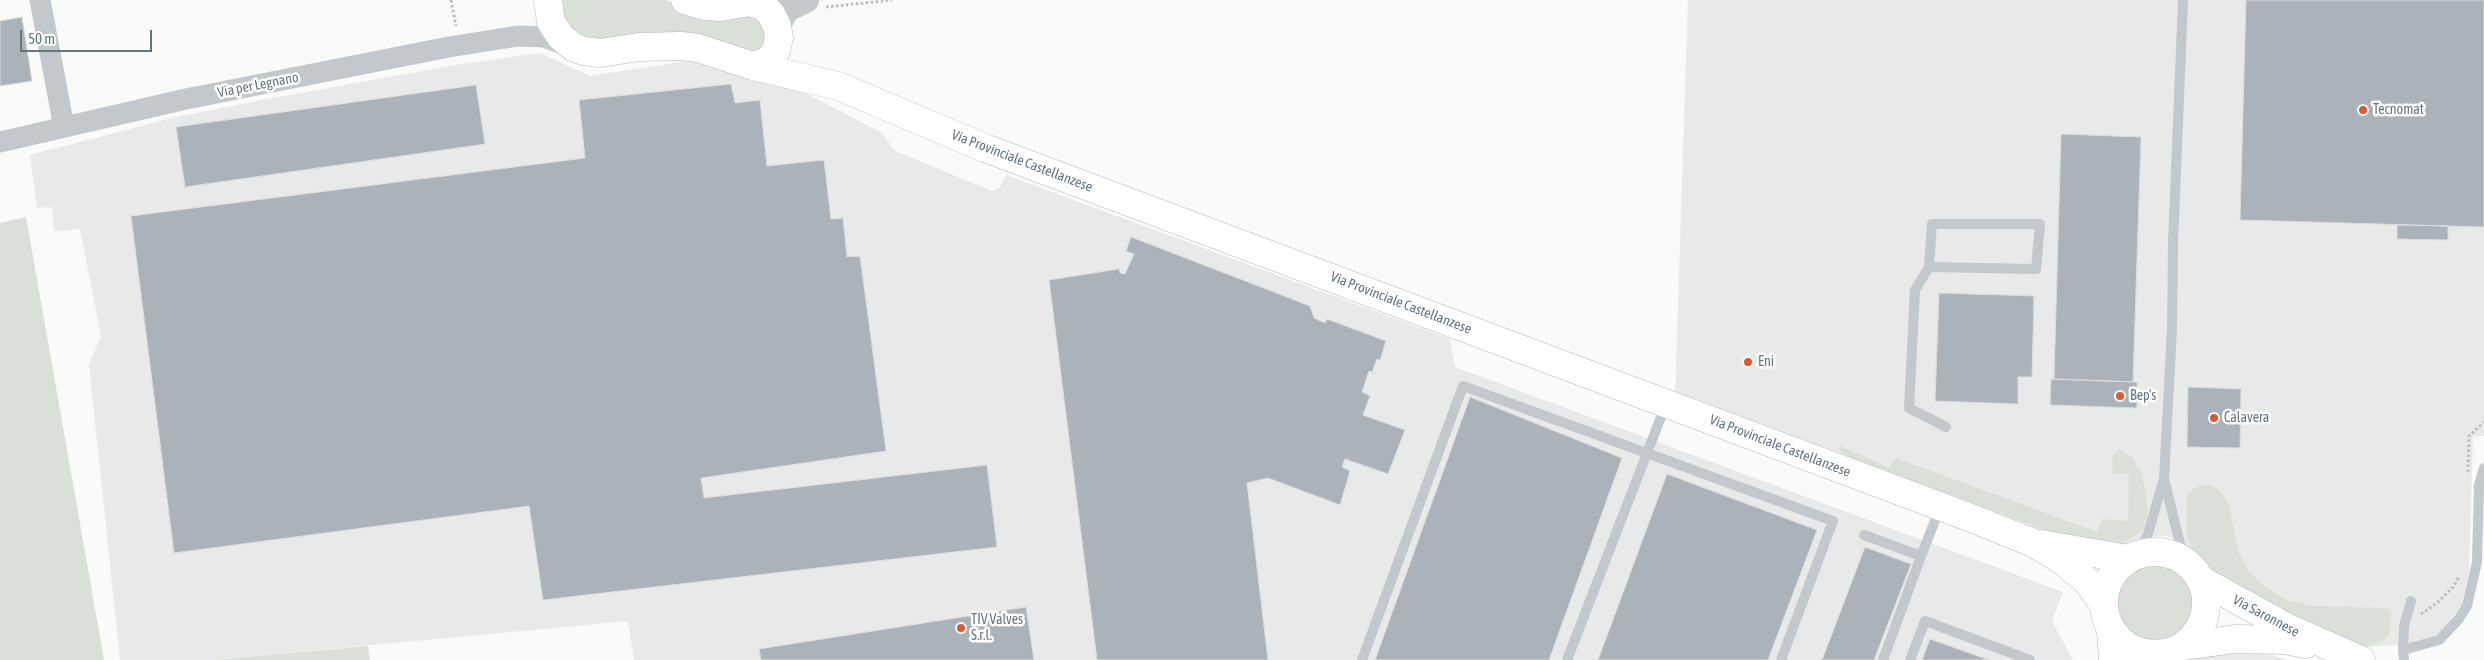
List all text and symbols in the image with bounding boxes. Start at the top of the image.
scale bar [22,20,155,52]
text: 50 m [28,30,55,47]
street label: Via per Legnano [216,69,300,101]
place label: Tecnomat [2373,102,2424,118]
marker: Tecnomat [2357,104,2369,116]
street label: Via Provinciale Castellanzese [949,126,1095,196]
street label: Via Provinciale Castellanzese [1328,268,1474,338]
place label: Eni [1758,354,1774,370]
marker: Eni [1742,356,1754,368]
place label: Bep's [2130,388,2156,404]
marker: Bep's [2114,390,2126,402]
place label: Calavera [2224,410,2269,426]
street label: Via Provinciale Castellanzese [1707,411,1853,481]
marker: Calavera [2208,412,2220,424]
street label: Via Saronnese [2230,591,2302,641]
place label: TIV Valves S.r.l. [971,612,1023,644]
marker: TIV Valves S.r.l. [955,622,967,634]

